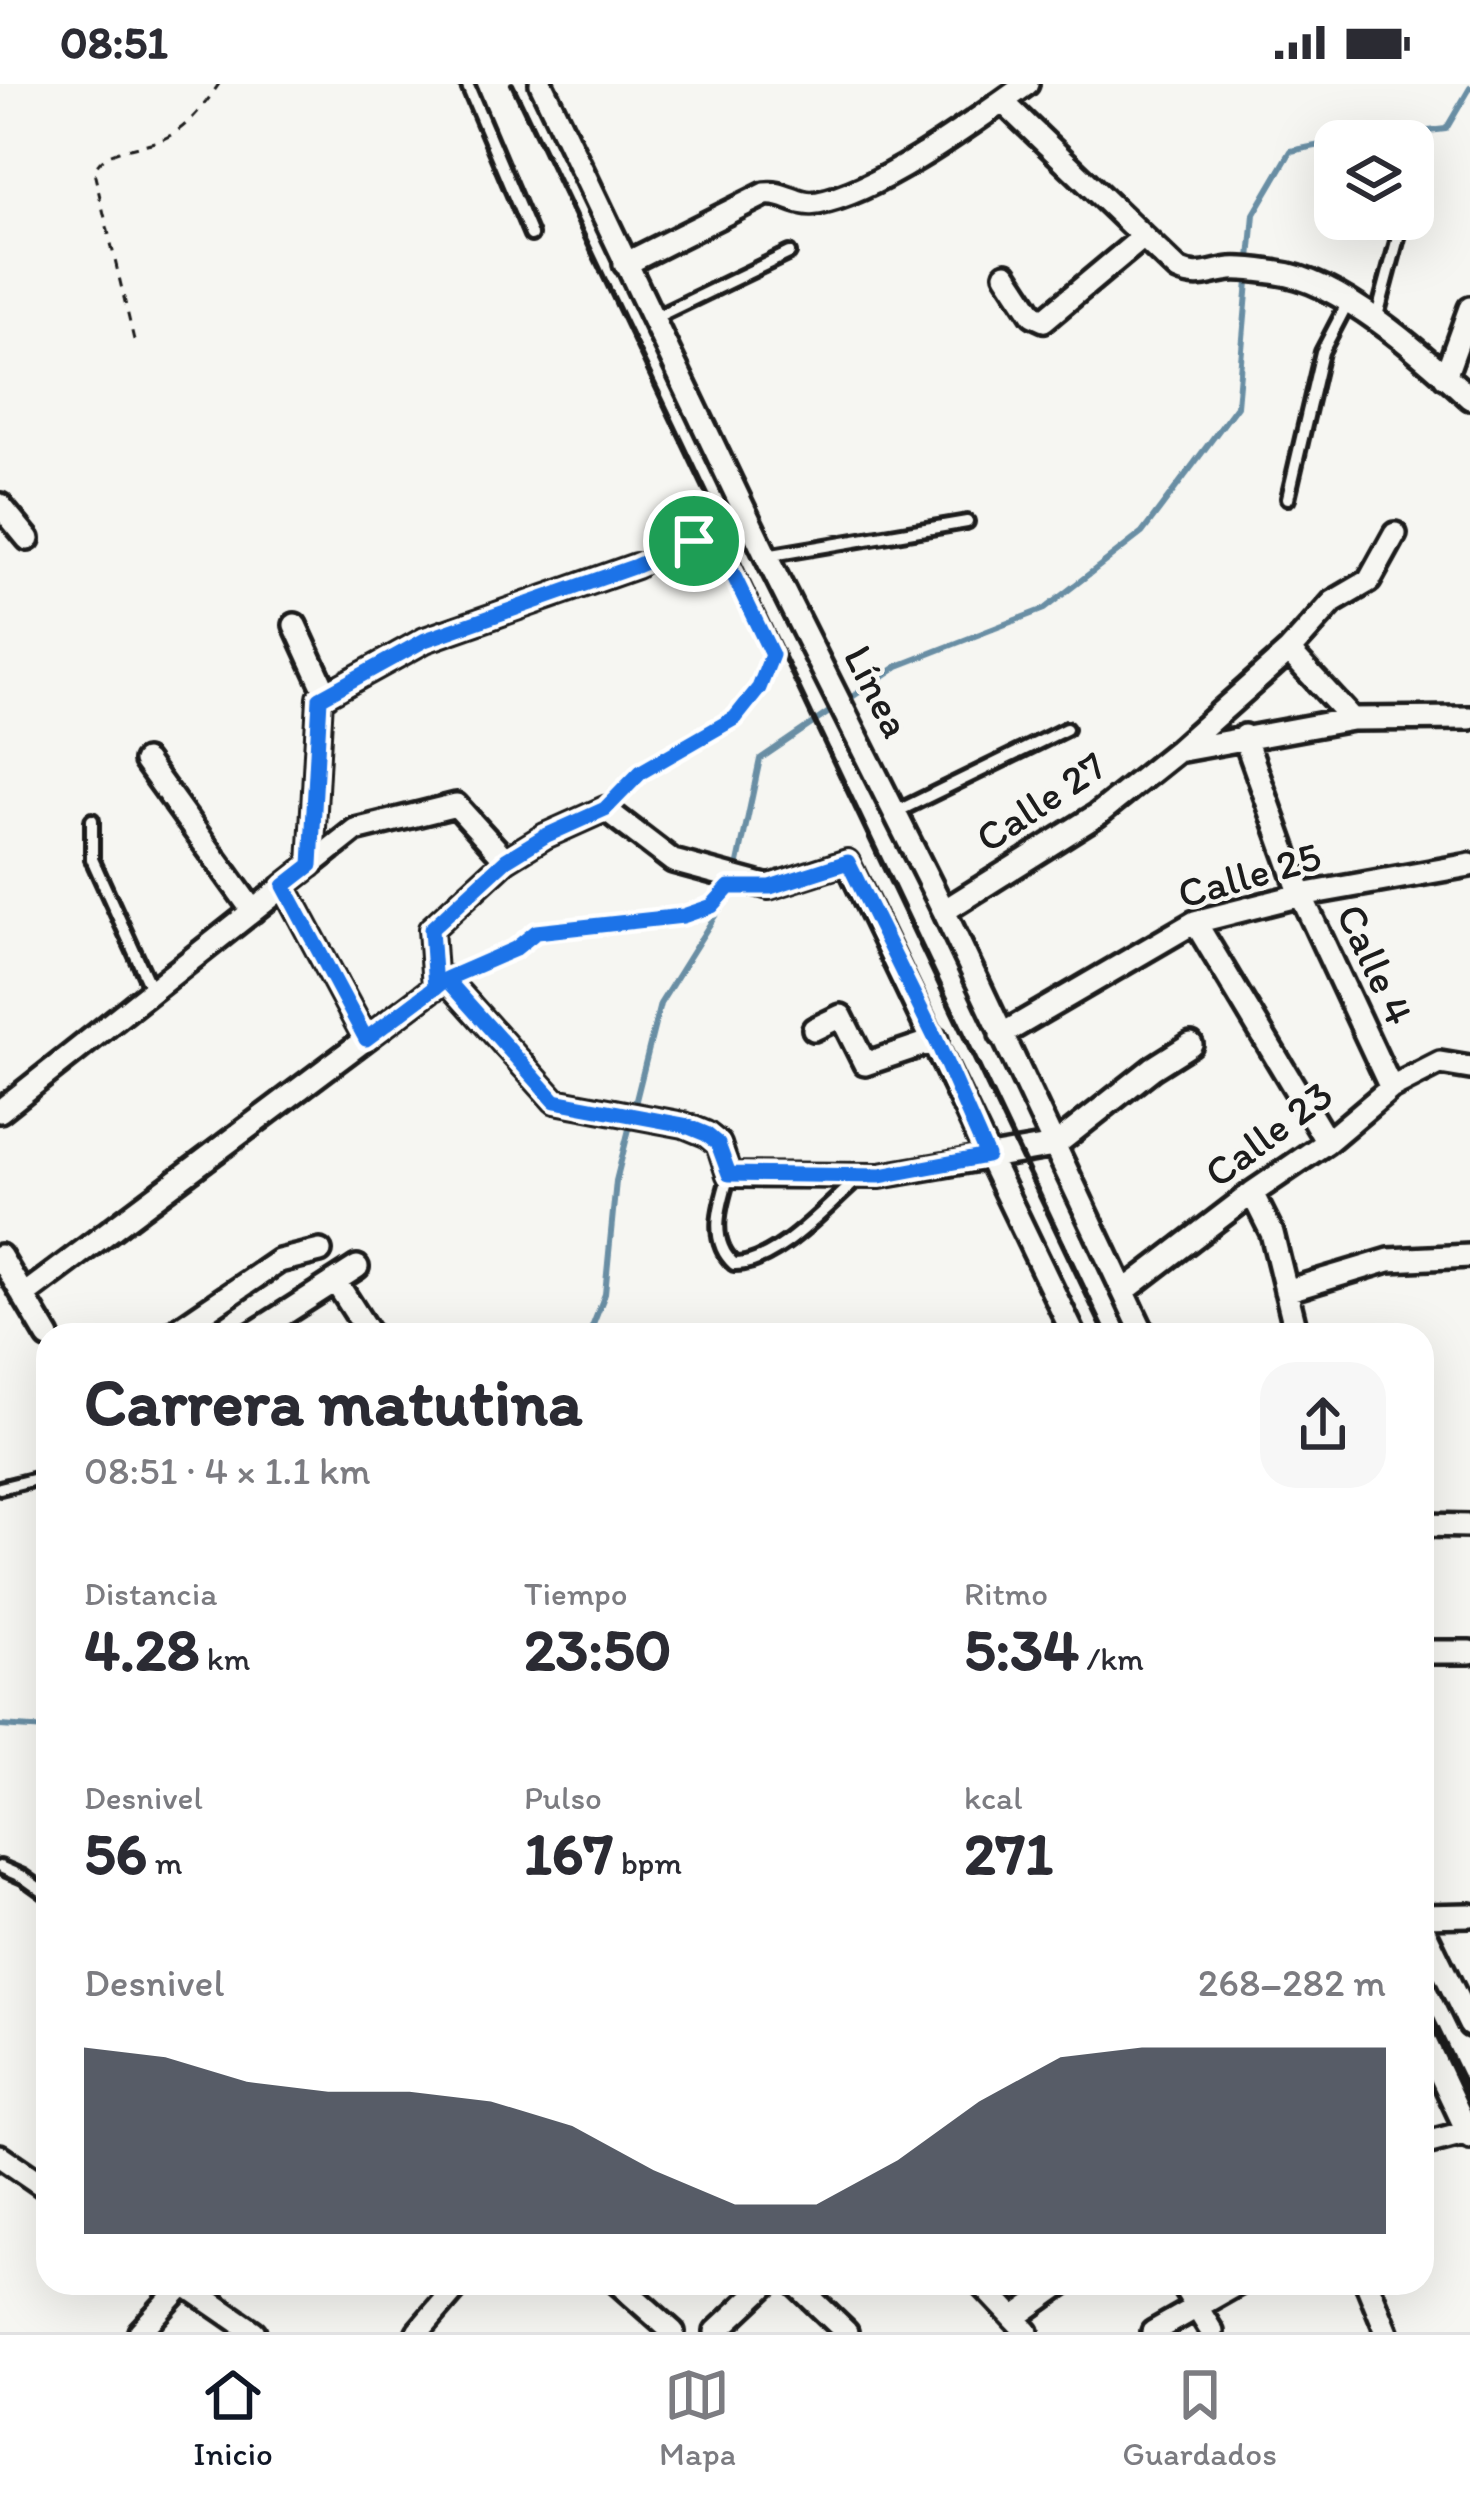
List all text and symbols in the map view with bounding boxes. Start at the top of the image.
text: 08:51 [60,15,168,69]
map controls [1314,120,1434,240]
button: layers [1314,120,1434,240]
pin [643,490,745,592]
icon: arrive [661,508,727,574]
street label: Línea [833,637,922,746]
street label: Calle 27 [966,740,1115,863]
street label: Calle 25 [1172,830,1326,919]
street label: Calle 4 [1326,896,1426,1033]
street label: Calle 23 [1194,1069,1342,1198]
text: Carrera matutina [84,1362,582,1442]
button: share [1260,1362,1386,1488]
text: 08:51 · 4 × 1.1 km [84,1447,371,1494]
text: Distancia [84,1574,217,1613]
text: Tiempo [524,1574,627,1613]
text: Ritmo [964,1574,1048,1613]
text: 4.28 [84,1613,199,1685]
text: 23:50 [524,1613,671,1685]
text: 5:34 [964,1613,1079,1685]
text: km [199,1639,250,1678]
text: /km [1079,1639,1144,1678]
text: Desnivel [84,1778,203,1817]
text: Pulso [524,1778,602,1817]
text: kcal [964,1778,1023,1817]
text: 56 [84,1817,147,1889]
text: 167 [524,1817,613,1889]
text: 271 [964,1817,1053,1889]
text: m [147,1843,182,1882]
text: bpm [613,1843,682,1882]
text: Desnivel [84,1959,224,2006]
text: 268–282 m [1198,1959,1386,2006]
tab: Inicio [193,2362,273,2473]
tab: Mapa [659,2362,736,2473]
tab: Guardados [1122,2362,1277,2473]

